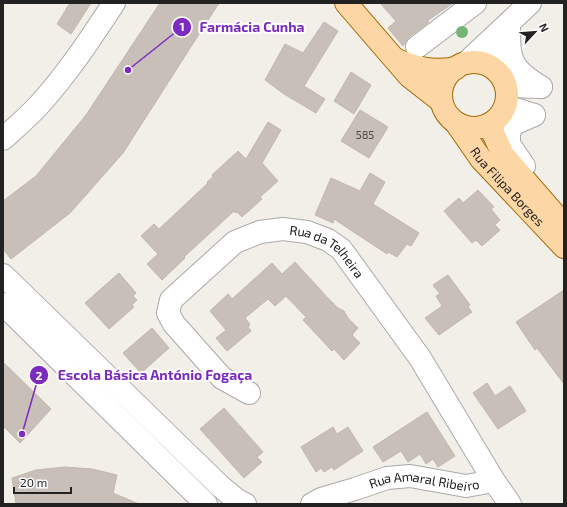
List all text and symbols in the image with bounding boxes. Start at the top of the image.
north arrow [515,12,555,52]
callout: Farmácia Cunha [172,14,313,40]
text: Farmácia Cunha [199,18,305,35]
text: 1 [179,19,185,33]
text: N [537,21,552,34]
house number: 585 [356,128,374,141]
street label: Rua Filipa Borges [467,144,548,229]
street label: Rua da Telheira [289,222,367,281]
callout: Escola Básica António Fogaça [29,362,260,388]
text: Escola Básica António Fogaça [58,366,252,384]
text: 2 [36,368,43,382]
street label: Rua Amaral Ribeiro [367,468,481,494]
scale bar [14,469,71,495]
text: 20 m [20,475,47,489]

